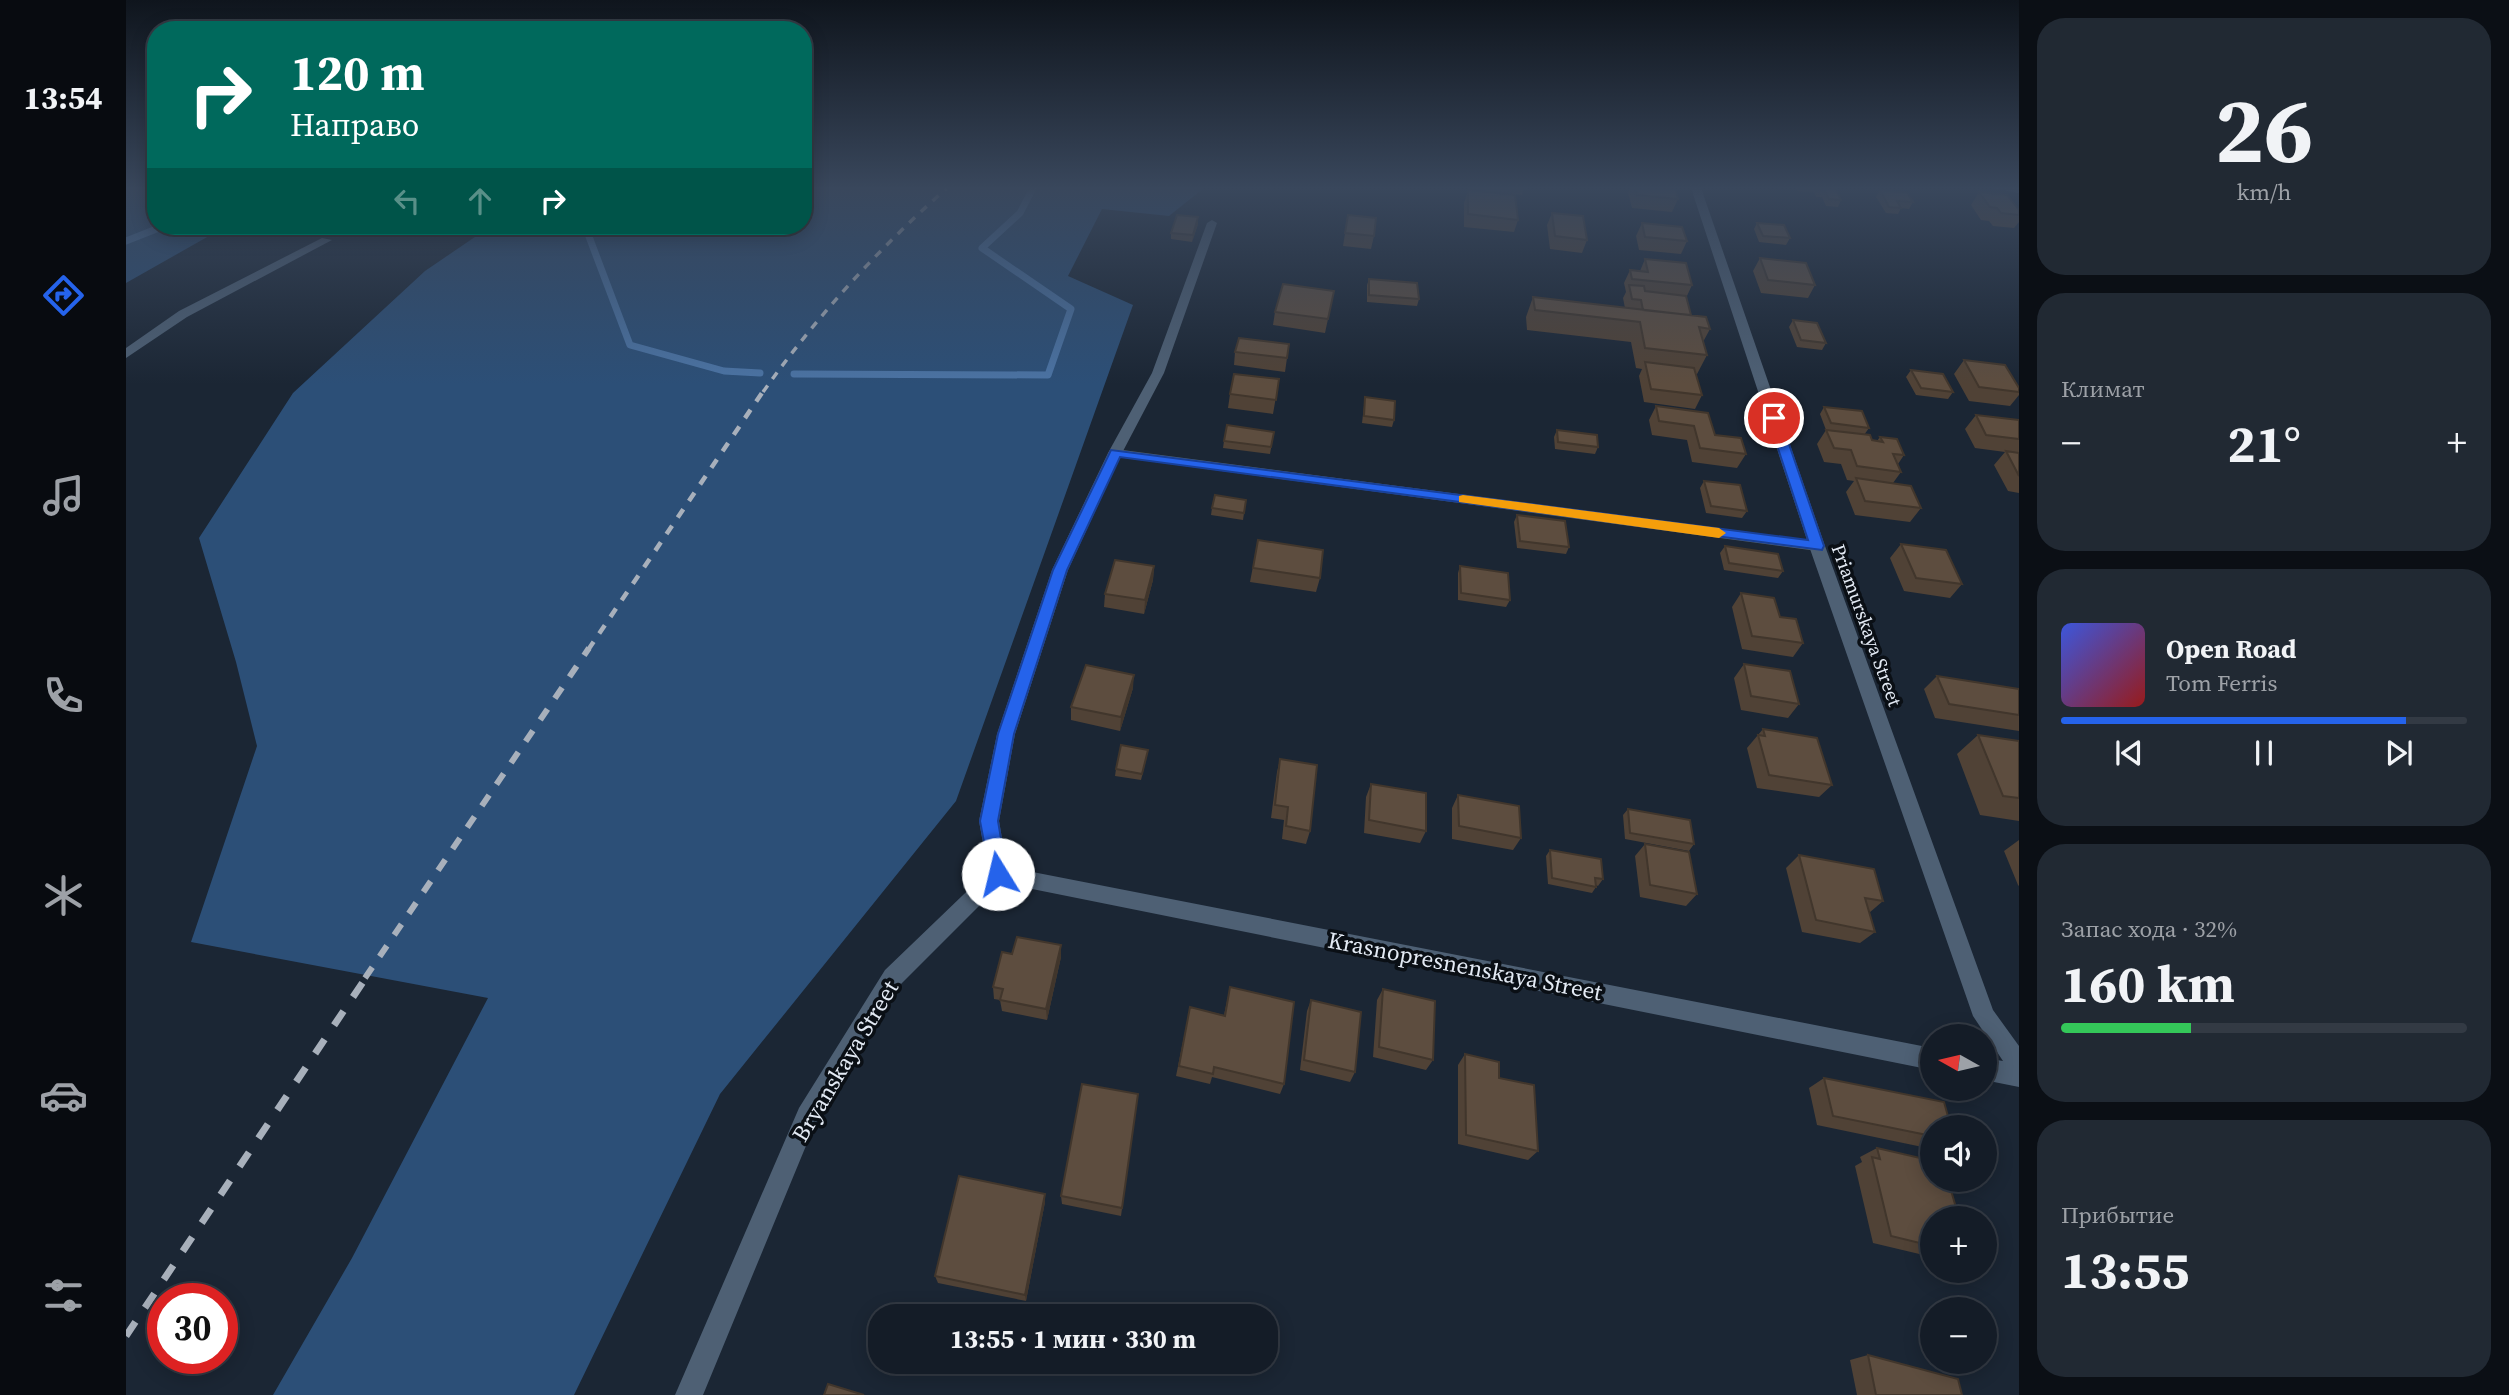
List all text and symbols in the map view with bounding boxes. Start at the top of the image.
text: 120 m [290,39,425,106]
icon: right [175,49,266,140]
text: 26 [2215,68,2313,192]
text: 13:54 [24,76,102,120]
text: Направо [290,103,419,147]
text: km/h [2237,176,2291,208]
icon: left [388,182,426,220]
icon: ahead [461,182,499,220]
icon: right [534,182,572,220]
icon: directions [39,271,88,320]
text: Климат [2061,373,2145,405]
pin [1744,388,1804,448]
icon: arrive [1755,399,1793,437]
text: 21° [2227,408,2301,479]
text: − [2061,417,2081,469]
text: + [2447,417,2467,469]
icon: music [39,471,88,520]
street label: Priamurskaya Street [1826,540,1909,710]
text: Open Road [2166,631,2297,667]
text: Tom Ferris [2166,667,2277,699]
icon: phone [39,671,88,720]
icon: previous [2110,734,2148,772]
icon: pause [2245,734,2283,772]
icon: next [2380,734,2418,772]
position arrow [961,837,1035,911]
icon: climate [39,871,88,920]
text: Запас хода · 32% [2061,913,2237,945]
street label: Krasnopresnenskaya Street [1325,924,1605,1008]
text: 160 km [2061,948,2235,1019]
street label: Bryanskaya Street [784,974,906,1148]
north arrow [1920,1024,1997,1101]
map controls [1920,1024,1997,1374]
icon: car [39,1071,88,1120]
button: sound [1920,1115,1997,1192]
text: Прибытие [2061,1199,2174,1231]
button: + [1920,1206,1997,1283]
text: 13:55 [2061,1234,2189,1305]
icon: filters [39,1271,88,1320]
speed limit sign: 30 [147,1283,238,1374]
button: − [1920,1297,1997,1374]
text: 13:55 · 1 мин · 330 m [950,1321,1196,1357]

